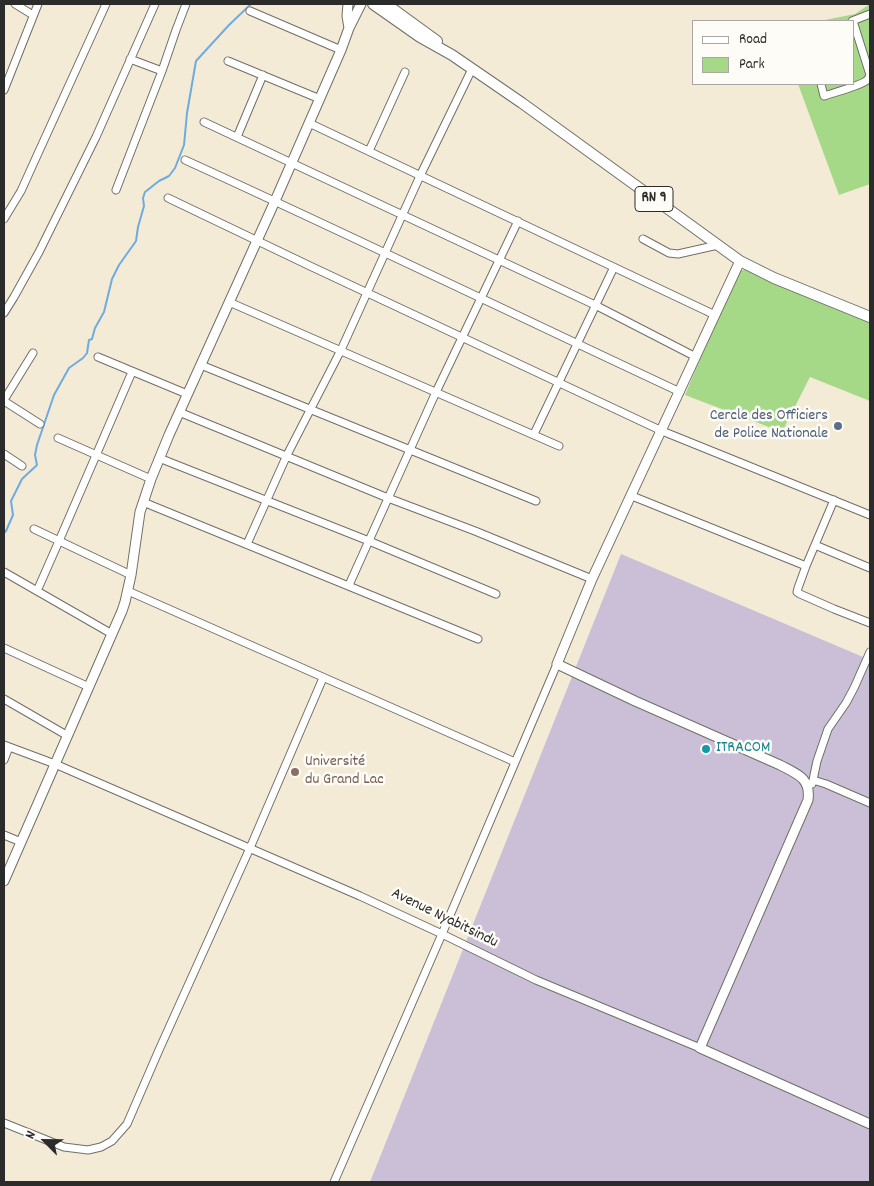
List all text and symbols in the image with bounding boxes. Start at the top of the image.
legend [692,20,854,85]
text: Road [739,29,767,51]
text: Park [739,54,765,76]
road number: RN 9 [635,186,673,212]
place label: Cercle des Officiers de Police Nationale [710,407,828,445]
marker: Cercle des Officiers de Police Nationale [832,420,844,432]
place label: ITRACOM [716,739,770,759]
marker: ITRACOM [700,743,712,755]
place label: Université du Grand Lac [305,753,384,791]
marker: Université du Grand Lac [289,766,301,778]
street label: Avenue Nyabitsindu [387,885,501,953]
north arrow [20,1116,70,1166]
text: N [21,1128,42,1142]

